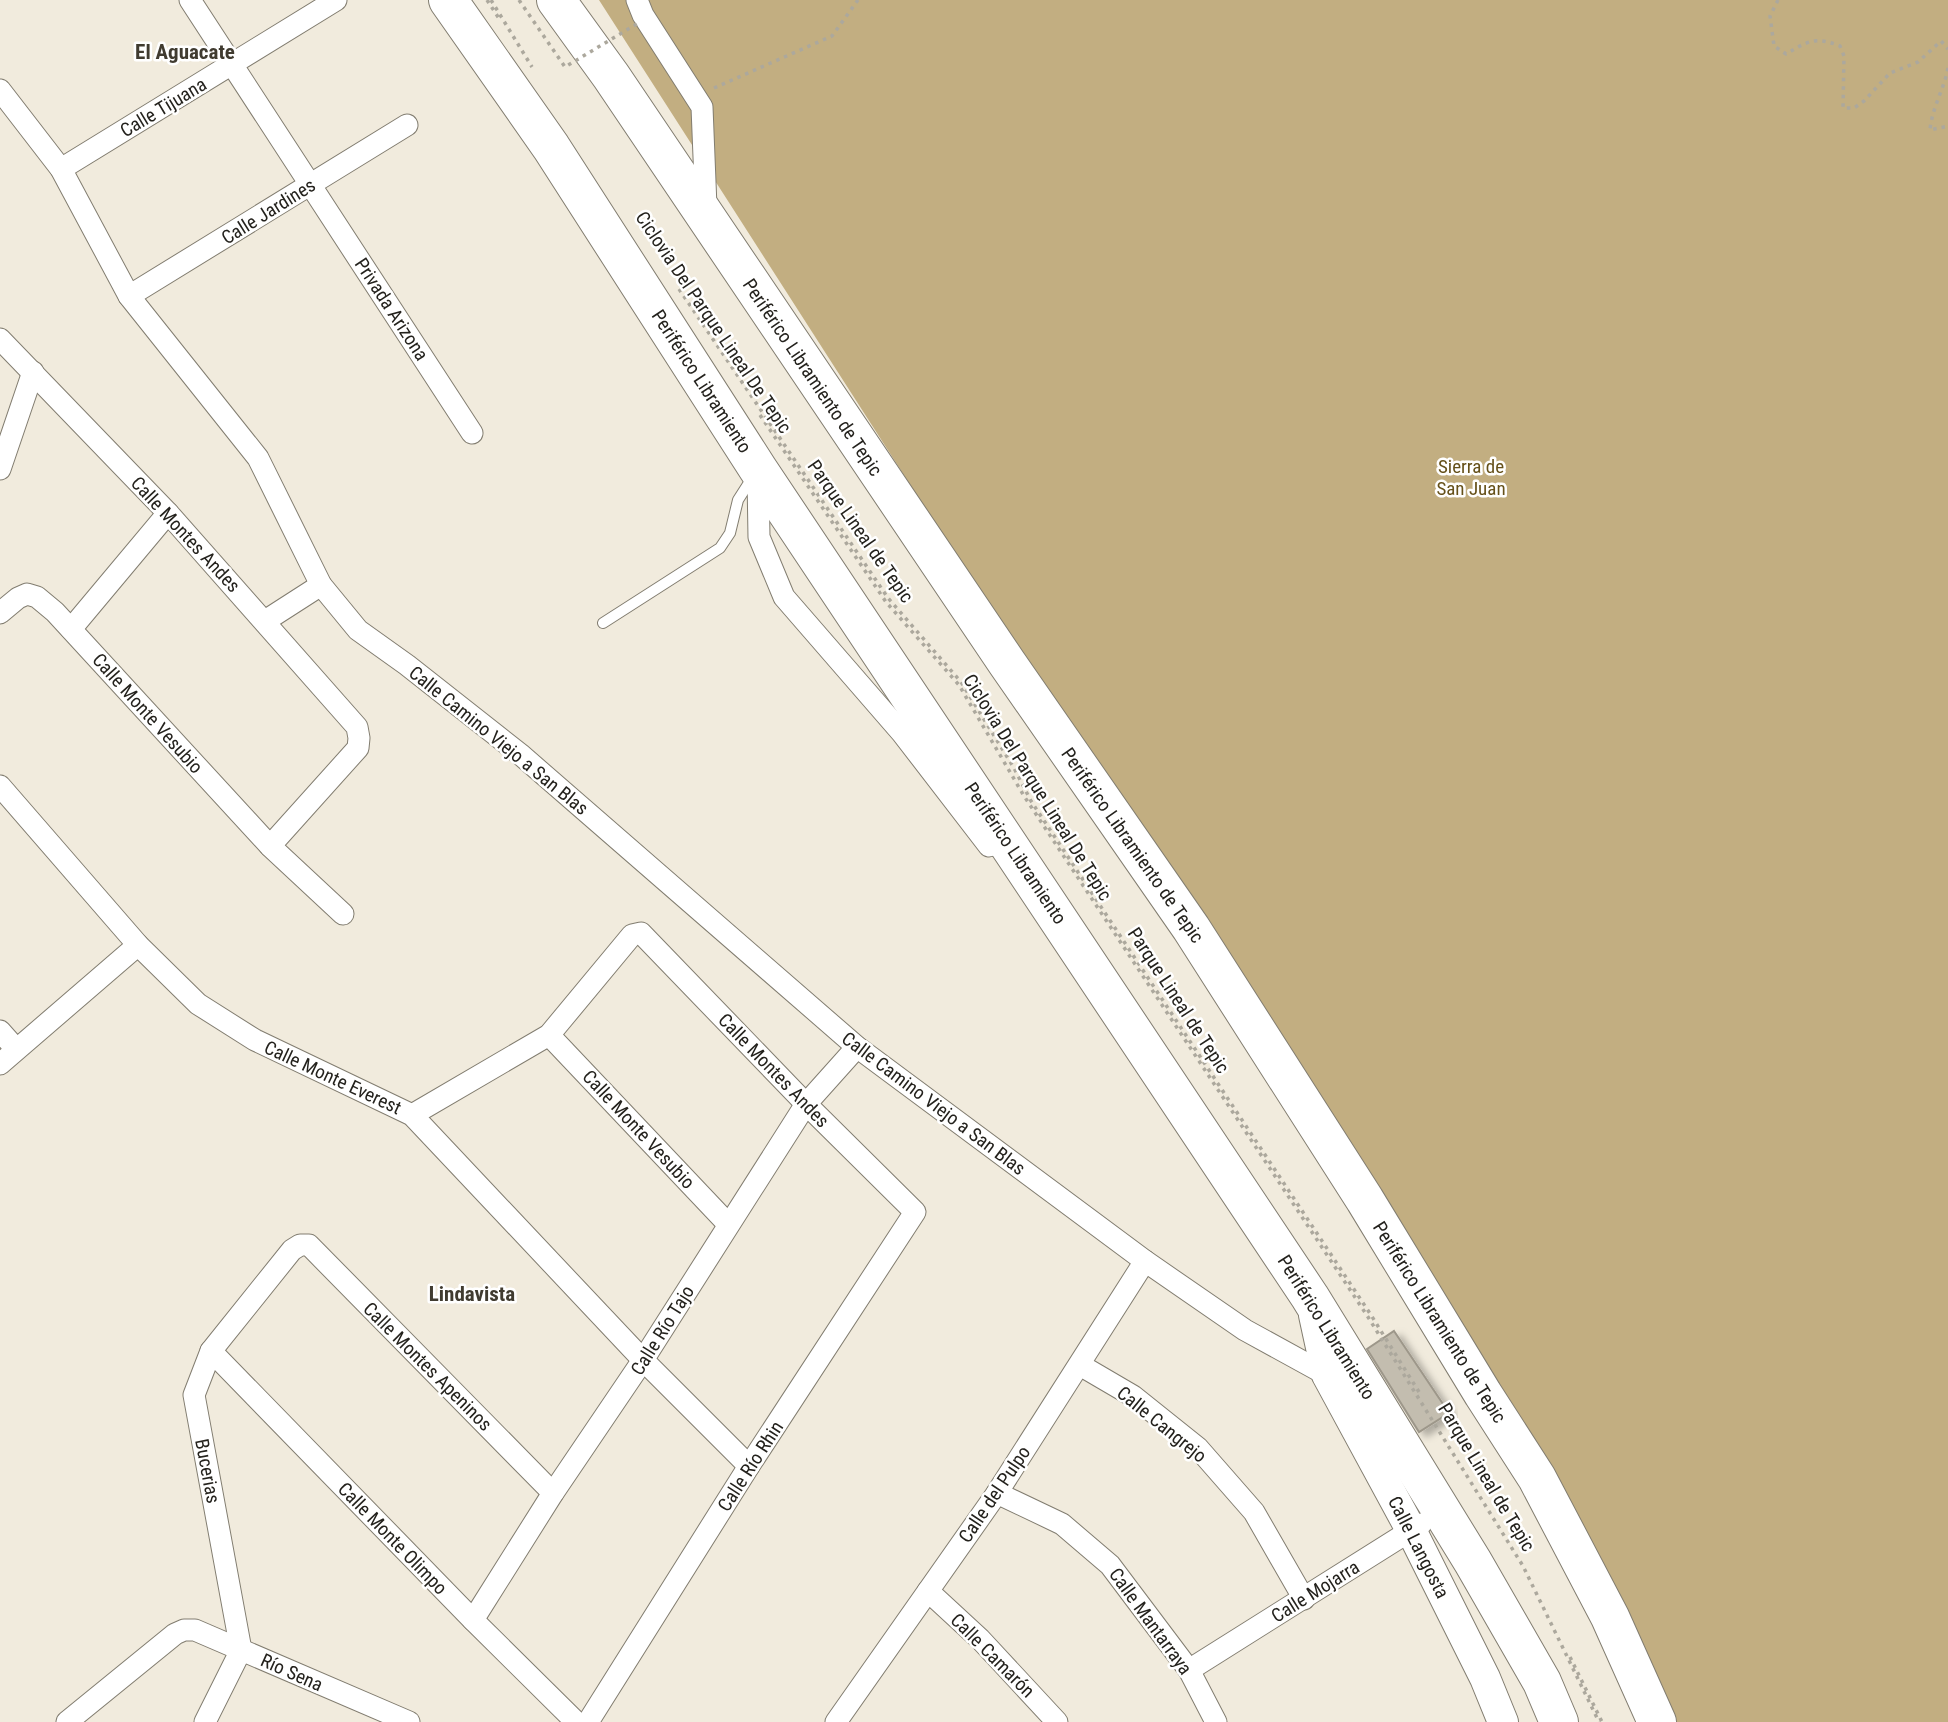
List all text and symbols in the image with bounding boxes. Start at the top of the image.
district label: El Aguacate [135,40,235,64]
street label: Calle Tijuana [116,73,211,142]
street label: Calle Jardines [217,173,319,249]
street label: Ciclovia Del Parque Lineal De Tepic [631,207,797,438]
street label: Privada Arizona [350,254,433,365]
street label: Periférico Libramiento de Tepic [738,274,887,481]
street label: Periférico Libramiento [647,305,756,457]
street label: Parque Lineal de Tepic [803,455,919,607]
park label: Sierra de San Juan [1436,455,1506,500]
street label: Calle Montes Andes [126,472,245,597]
street label: Calle Monte Vesubio [88,648,208,778]
street label: Calle Camino Viejo a San Blas [404,661,593,820]
street label: Ciclovia Del Parque Lineal De Tepic [958,670,1117,905]
street label: Periférico Libramiento de Tepic [1056,743,1209,948]
street label: Periférico Libramiento [960,778,1072,929]
street label: Parque Lineal de Tepic [1123,923,1234,1078]
street label: Calle Montes Andes [713,1009,834,1132]
street label: Calle Camino Viejo a San Blas [837,1027,1030,1180]
street label: Calle Monte Everest [261,1036,405,1119]
street label: Calle Monte Vesubio [578,1065,700,1194]
street label: Periférico Libramiento de Tepic [1368,1217,1511,1427]
street label: Periférico Libramiento [1273,1251,1380,1404]
street label: Calle Río Tajo [626,1281,699,1379]
district label: Lindavista [429,1282,515,1306]
street label: Calle Montes Apeninos [358,1297,497,1436]
street label: Calle Cangrejo [1112,1381,1211,1468]
street label: Parque Lineal de Tepic [1433,1399,1540,1556]
street label: Calle Río Rhin [713,1417,788,1516]
street label: Bucerias [190,1437,225,1505]
street label: Calle del Pulpo [954,1441,1035,1547]
street label: Calle Monte Olimpo [333,1477,452,1599]
street label: Calle Langosta [1383,1492,1454,1602]
street label: Calle Mojarra [1267,1555,1364,1628]
street label: Calle Mantarraya [1104,1563,1197,1679]
street label: Calle Camarón [946,1609,1039,1702]
street label: Río Sena [257,1649,326,1696]

